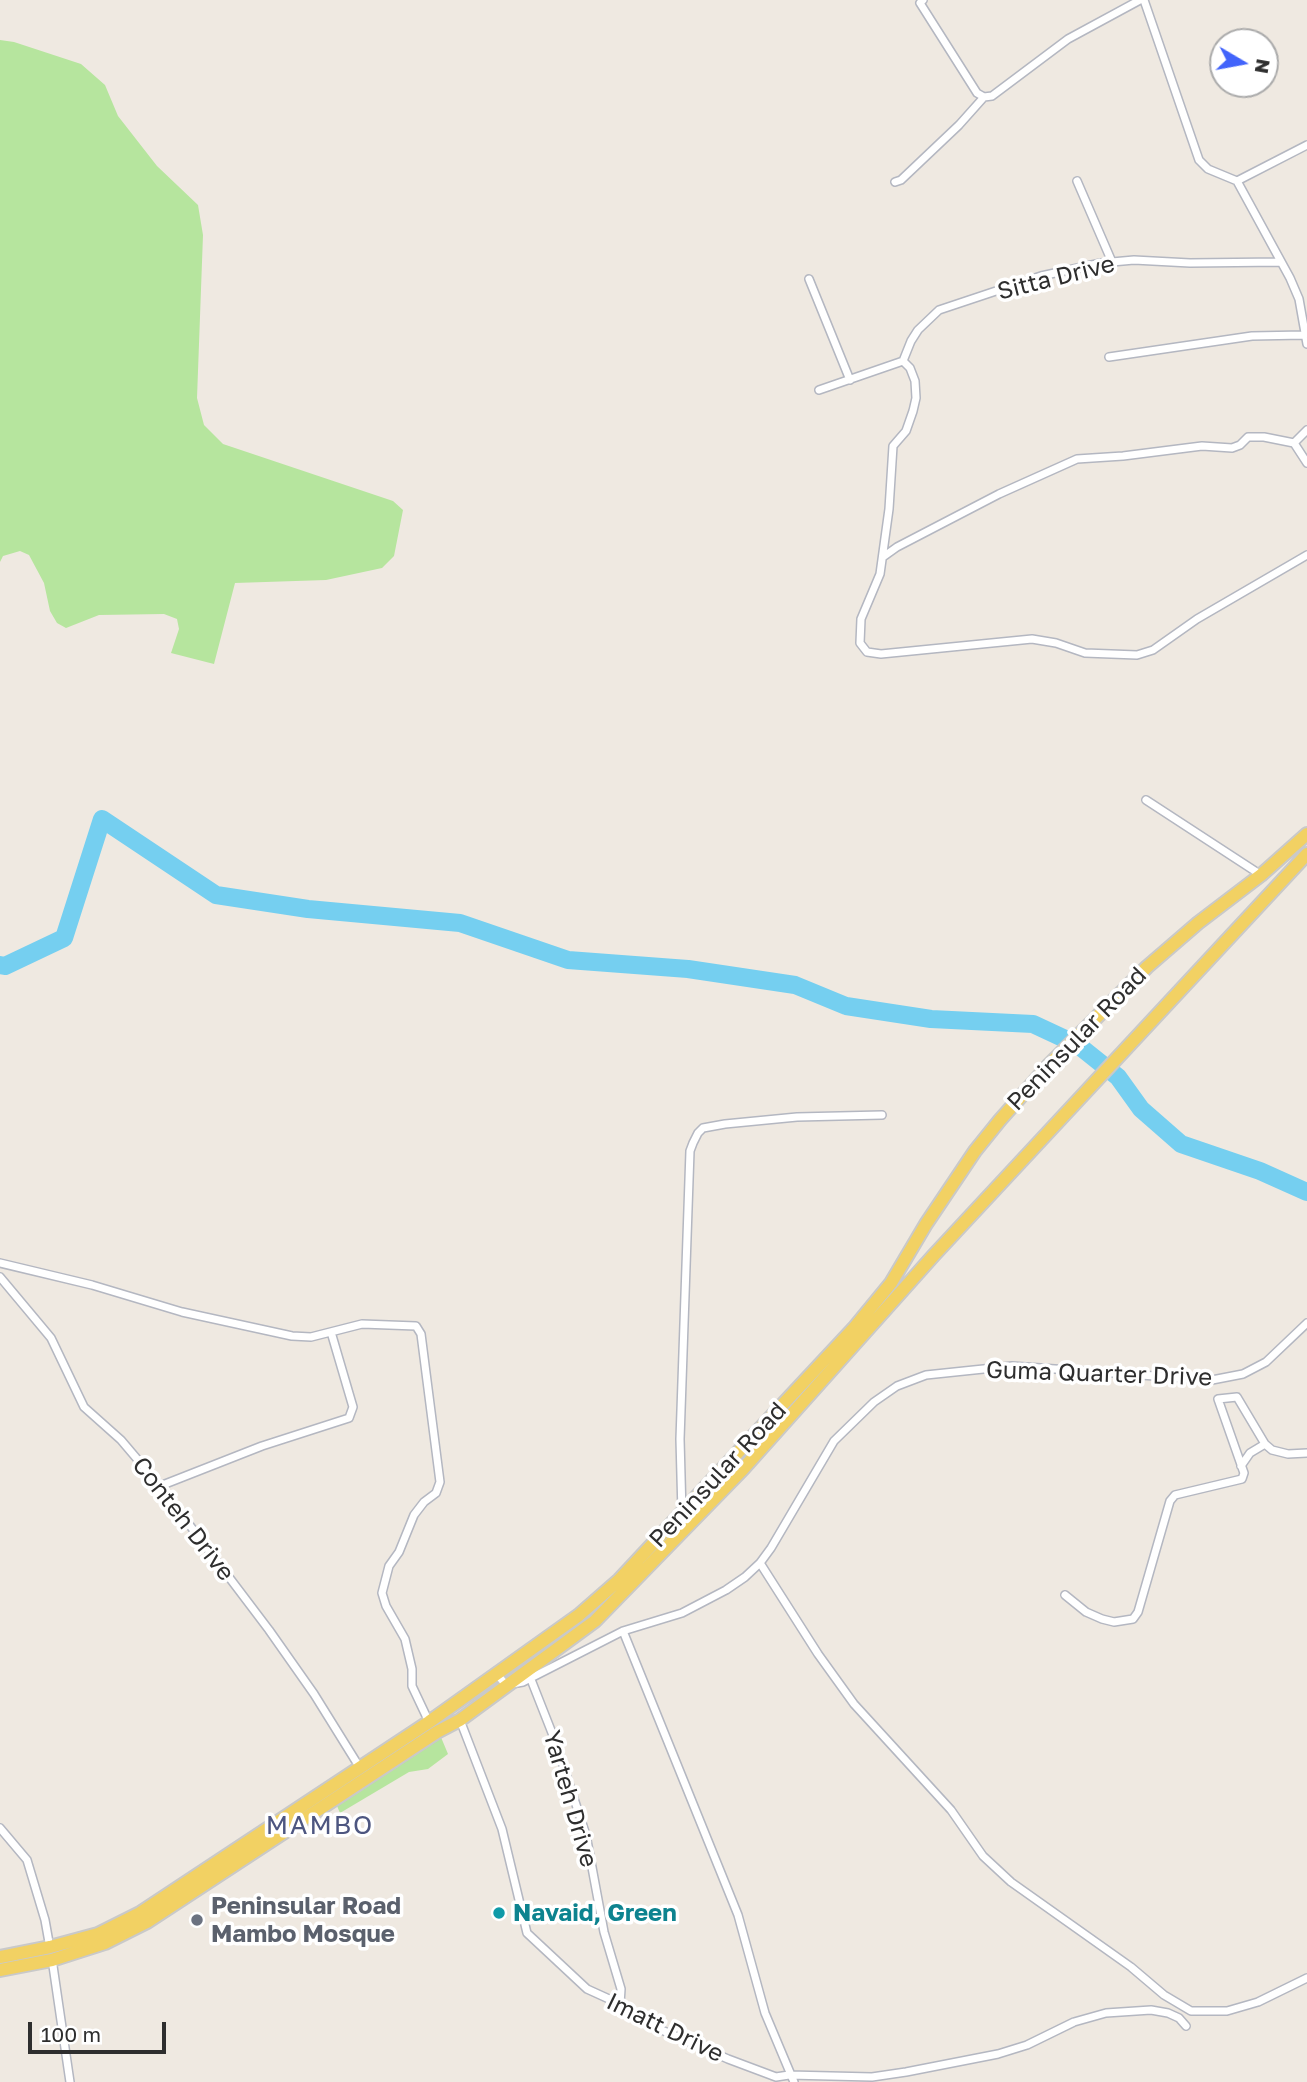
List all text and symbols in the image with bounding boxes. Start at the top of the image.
north arrow [1209,28,1279,98]
text: N [1251,57,1276,75]
street label: Sitta Drive [994,250,1118,306]
street label: Peninsular Road [1001,961,1153,1117]
street label: Guma Quarter Drive [985,1356,1213,1392]
street label: Peninsular Road [643,1396,793,1554]
street label: Conteh Drive [126,1451,240,1587]
street label: Yarteh Drive [537,1727,603,1871]
district label: MAMBO [266,1810,374,1842]
place label: Peninsular Road Mambo Mosque [211,1892,401,1948]
place label: Navaid, Green [513,1899,677,1927]
marker: Navaid, Green [491,1905,507,1921]
marker: Peninsular Road Mambo Mosque [189,1912,205,1928]
street label: Imatt Drive [602,1987,728,2069]
scale bar [32,2008,170,2052]
text: 100 m [41,2021,101,2047]

